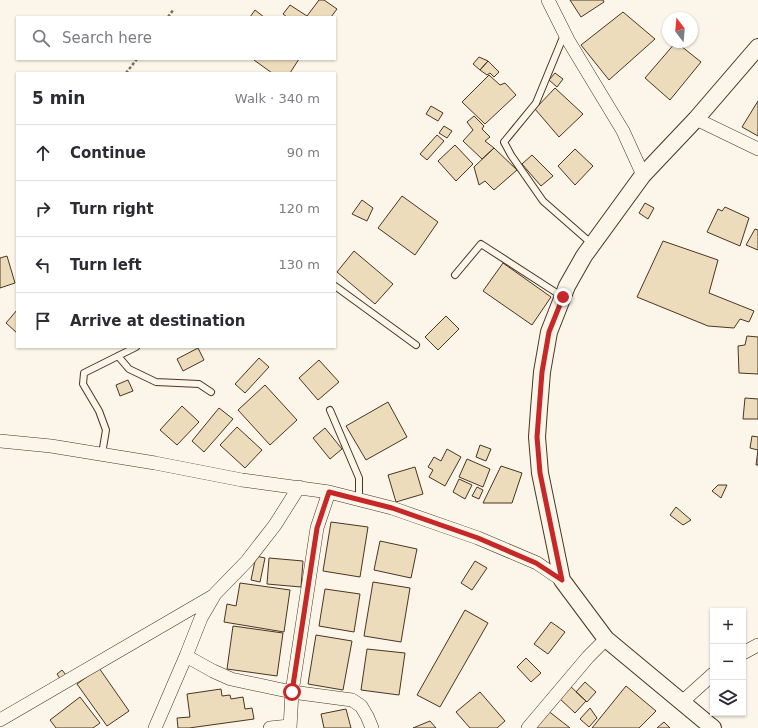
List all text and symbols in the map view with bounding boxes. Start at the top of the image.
north arrow [662,12,698,48]
search box [16,16,336,60]
icon: search [30,27,52,49]
text: Search here [62,29,152,47]
text: 5 min [32,88,85,108]
text: Walk · 340 m [235,91,320,106]
icon: ahead [32,142,54,164]
text: Continue [70,144,146,162]
text: 90 m [287,145,320,160]
icon: right [32,198,54,220]
text: Turn right [70,200,154,218]
text: 120 m [278,201,320,216]
icon: left [32,254,54,276]
text: Turn left [70,256,142,274]
text: 130 m [278,257,320,272]
route end [554,288,572,306]
icon: arrive [32,310,54,332]
text: Arrive at destination [70,312,245,330]
map controls [710,608,746,716]
button: + [710,608,746,644]
button: − [710,644,746,680]
button: layers [710,680,746,716]
route start [283,683,301,701]

